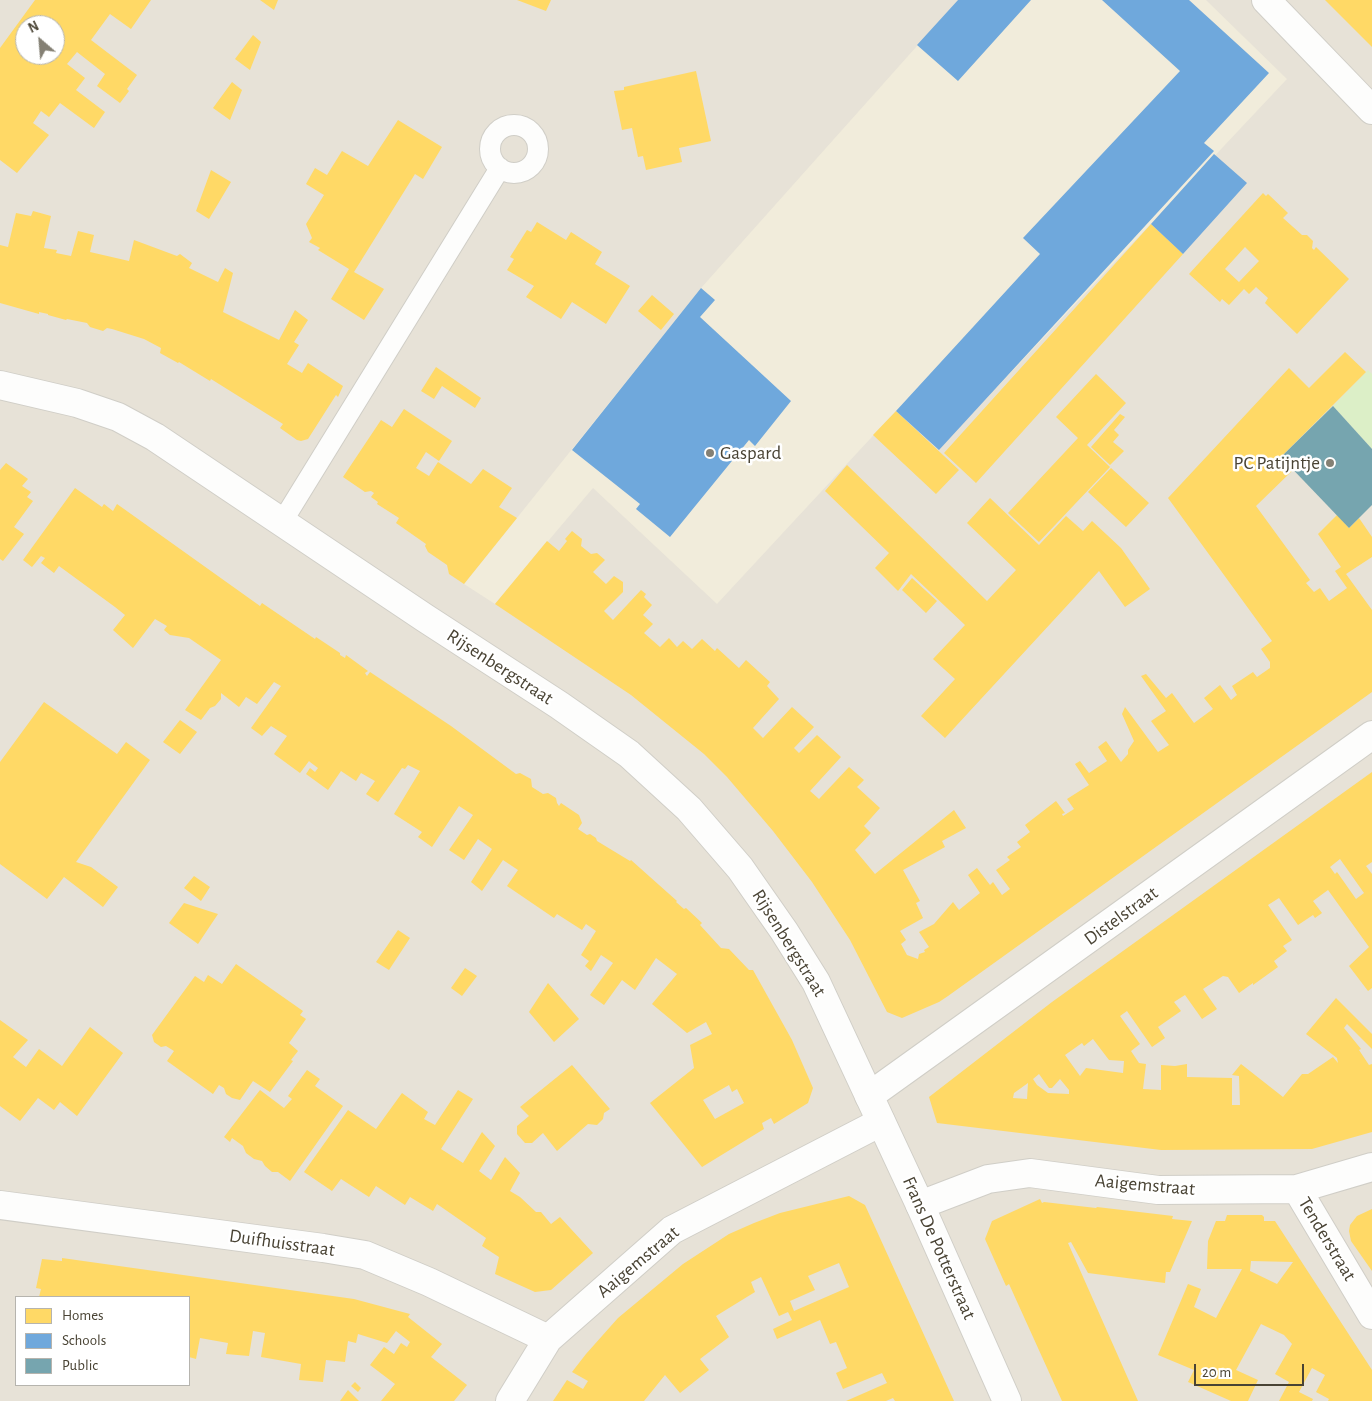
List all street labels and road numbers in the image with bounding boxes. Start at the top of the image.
street label: Rijsenbergstraat [442,624,558,710]
street label: Distelstraat [1080,882,1162,950]
street label: Rijsenbergstraat [747,885,831,1001]
street label: Aaigemstraat [1094,1169,1196,1201]
street label: Frans De Potterstraat [897,1173,981,1323]
street label: Tenderstraat [1293,1193,1361,1285]
street label: Aaigemstraat [592,1221,684,1303]
street label: Duifhuisstraat [228,1224,336,1262]

